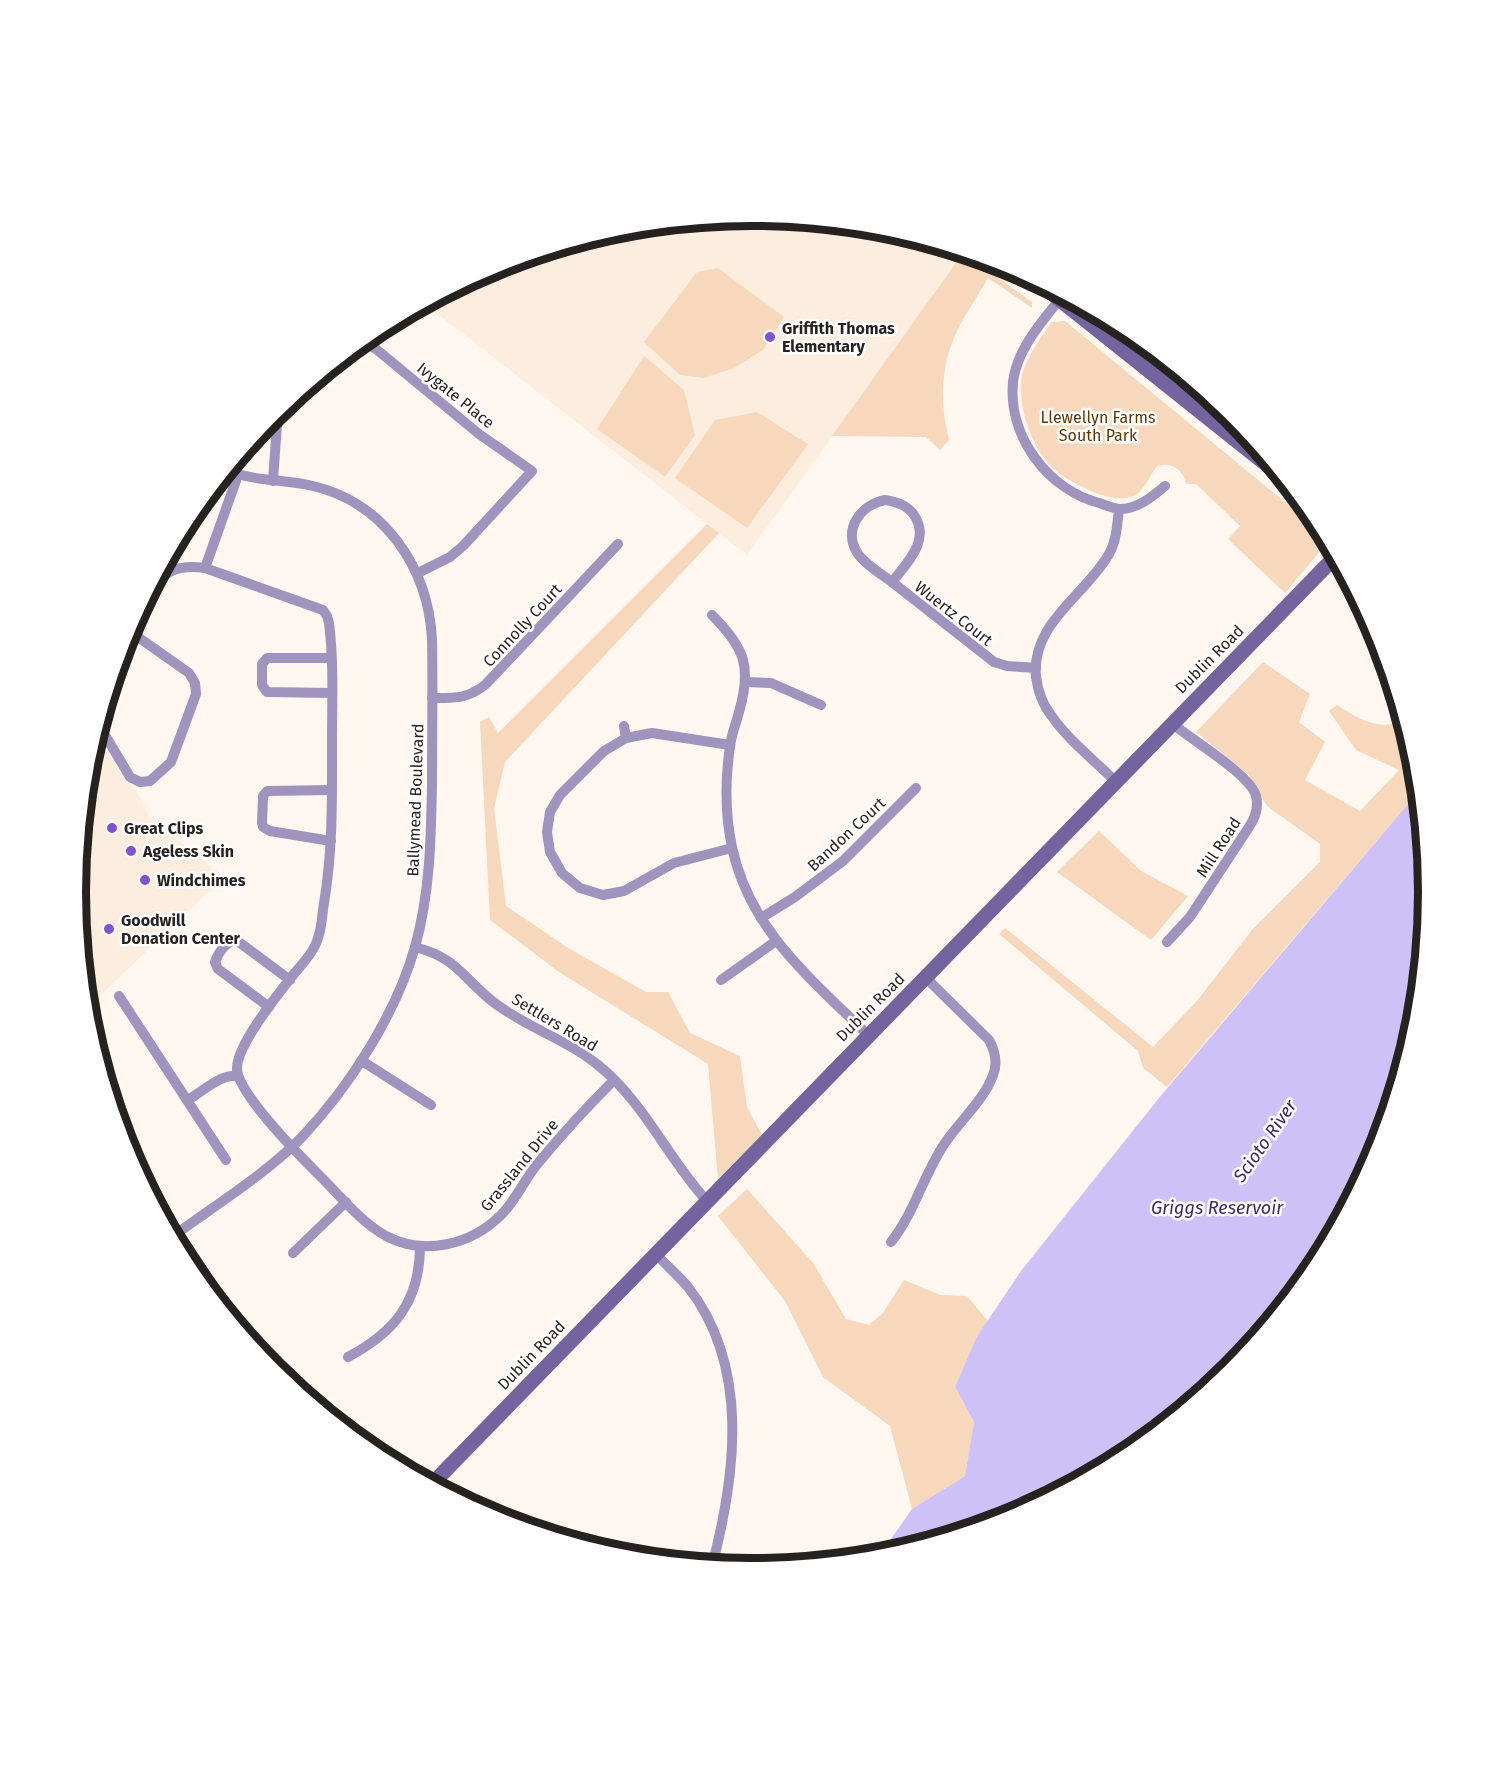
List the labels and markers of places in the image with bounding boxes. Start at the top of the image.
place label: Griffith Thomas Elementary [782,319,895,356]
marker: Griffith Thomas Elementary [763,330,777,344]
place label: Great Clips [124,819,204,838]
marker: Great Clips [105,821,119,835]
place label: Ageless Skin [142,842,234,861]
marker: Ageless Skin [124,844,138,858]
place label: Windchimes [157,871,246,890]
marker: Windchimes [138,873,152,887]
place label: Goodwill Donation Center [121,911,240,948]
marker: Goodwill Donation Center [102,922,116,936]

